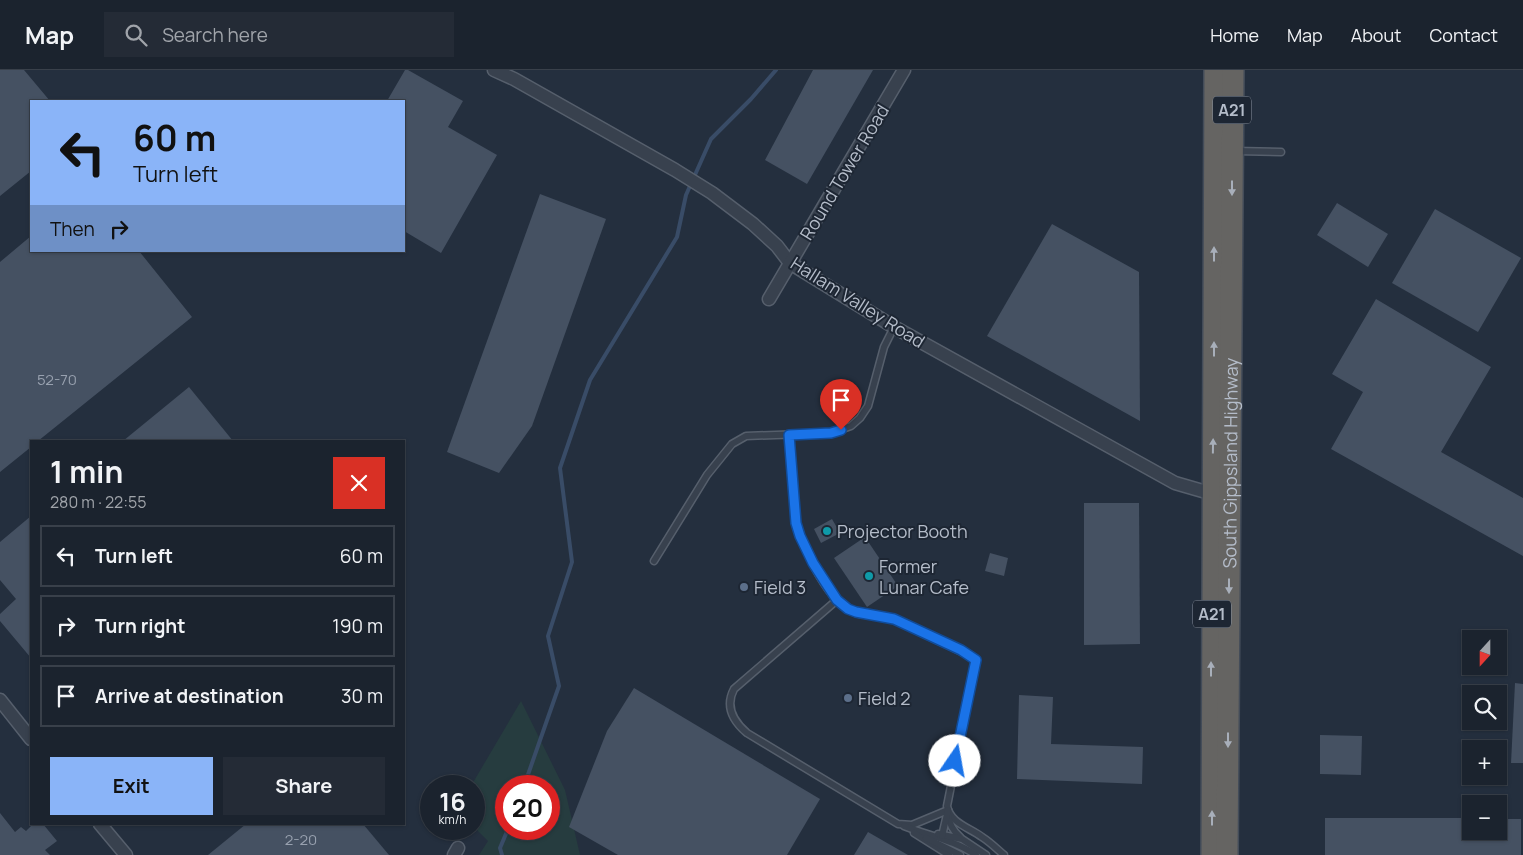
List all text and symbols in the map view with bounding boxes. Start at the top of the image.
search box [104,12,454,57]
text: Map [25,18,74,51]
icon: search [122,21,150,49]
text: Search here [162,22,268,48]
text: Home [1210,23,1259,47]
text: Map [1287,23,1323,47]
text: About [1351,23,1401,47]
text: Contact [1429,23,1498,47]
road number: A21 [1213,96,1251,124]
street label: Round Tower Road [794,100,894,244]
text: 60 m [133,114,216,162]
icon: left [50,120,115,185]
text: Turn left [133,159,218,189]
one-way arrow [1228,181,1236,197]
icon: right [105,215,133,243]
text: Then [50,216,95,242]
one-way arrow [1210,246,1218,262]
street label: Hallam Valley Road [786,251,930,353]
one-way arrow [1210,341,1218,357]
street label: South Gippsland Highway [1217,357,1243,569]
house number: 52-70 [37,369,77,390]
pin [820,379,862,430]
icon: arrive [827,386,855,414]
one-way arrow [1209,437,1217,453]
text: 1 min [50,451,123,492]
button: close [333,457,385,509]
text: 280 m · 22:55 [50,491,146,513]
place label: Projector Booth [837,519,968,543]
marker: Projector Booth [821,525,833,537]
icon: left [52,542,80,570]
text: Turn left [95,543,173,569]
text: 60 m [340,543,383,569]
place label: Former Lunar Cafe [879,554,969,599]
marker: Former Lunar Cafe [863,570,875,582]
place label: Field 3 [754,575,806,599]
one-way arrow [1225,578,1233,594]
marker: Field 3 [738,581,750,593]
road number: A21 [1193,600,1231,628]
icon: right [52,612,80,640]
text: Turn right [95,613,185,639]
text: 190 m [332,613,383,639]
north arrow [1462,630,1508,675]
map controls [1462,630,1507,840]
one-way arrow [1208,661,1216,677]
icon: arrive [52,682,80,710]
text: Arrive at destination [95,683,284,709]
text: 30 m [341,683,383,709]
button: search [1462,685,1507,730]
place label: Field 2 [858,686,911,710]
marker: Field 2 [842,692,854,704]
one-way arrow [1223,733,1231,749]
position arrow [928,734,980,786]
button: + [1462,740,1507,785]
button: Exit [50,757,213,815]
button: Share [223,757,385,815]
speed limit sign: 20 [495,775,560,840]
text: 16 [439,784,466,819]
button: − [1462,795,1507,840]
one-way arrow [1208,809,1216,825]
text: km/h [439,811,466,828]
house number: 2-20 [285,829,317,850]

